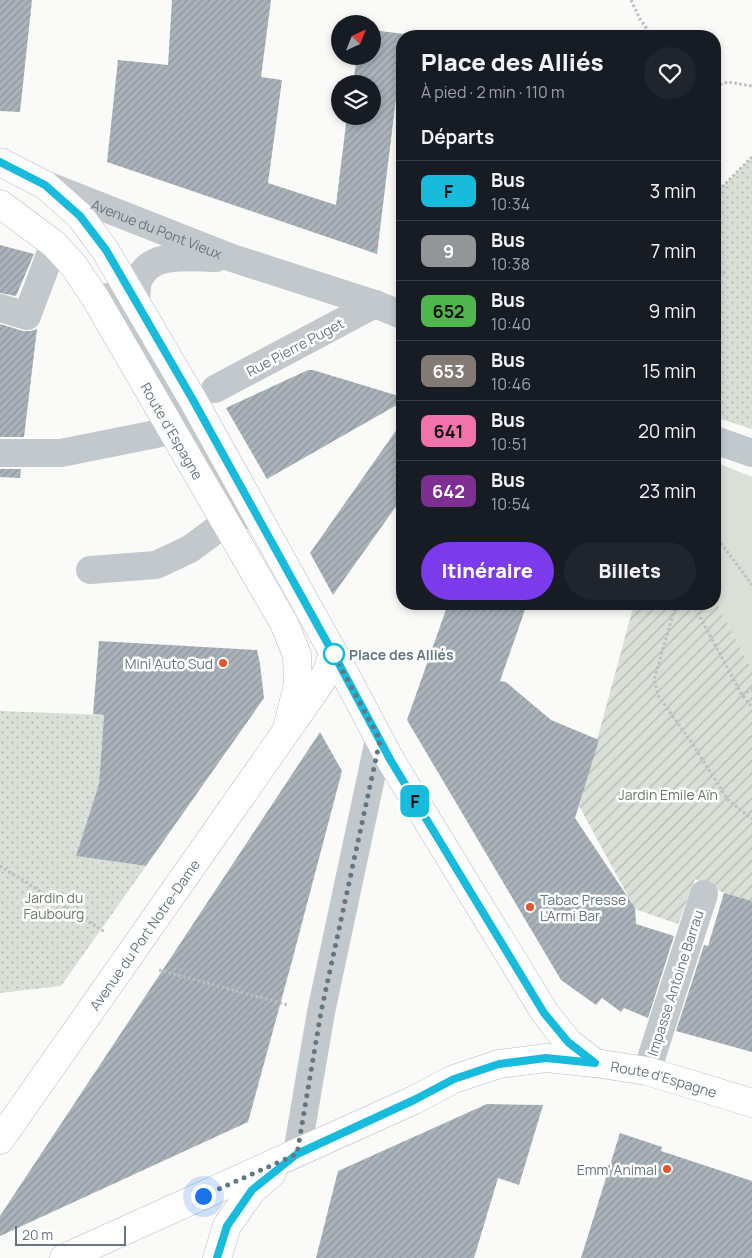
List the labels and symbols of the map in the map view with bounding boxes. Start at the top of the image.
north arrow [331,15,381,65]
street label: Avenue du Pont Vieux [89,194,226,263]
street label: Rue Pierre Puget [243,313,347,381]
street label: Route d'Espagne [137,379,208,483]
marker: Place des Alliés [323,643,345,665]
place label: Place des Alliés [349,645,454,664]
place label: Mini Auto Sud [125,654,213,673]
marker: Mini Auto Sud [217,657,229,669]
line badge: F [399,785,431,817]
park label: Jardin Emile Aïn [618,785,718,804]
street label: Avenue du Port Notre-Dame [85,855,203,1014]
park label: Jardin du Faubourg [24,888,84,923]
place label: Tabac Presse L'Armi Bar [540,890,626,925]
marker: Tabac Presse L'Armi Bar [524,901,536,913]
street label: Impasse Antoine Barrau [642,908,708,1058]
street label: Route d'Espagne [609,1056,719,1101]
place label: Emm' Animal [577,1160,657,1179]
marker: Emm' Animal [661,1163,673,1175]
your location [191,1184,216,1209]
scale bar [15,1223,126,1246]

